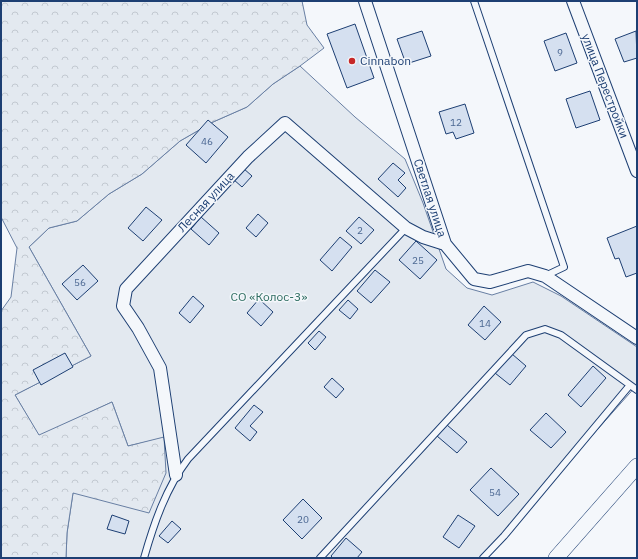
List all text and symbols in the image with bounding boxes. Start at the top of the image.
street label: улица Перестройки [579,31,632,140]
house number: 9 [557,46,563,59]
place label: Cinnabon [360,53,411,68]
marker: Cinnabon [347,56,357,66]
house number: 12 [450,116,462,129]
house number: 46 [201,135,213,148]
street label: Светлая улица [411,157,450,240]
street label: Лесная улица [174,168,238,235]
house number: 2 [357,224,363,237]
house number: 25 [412,254,424,267]
house number: 56 [74,276,86,289]
park label: СО «Колос-3» [231,289,307,304]
house number: 14 [479,317,491,330]
house number: 54 [489,486,501,499]
house number: 20 [297,513,309,526]

